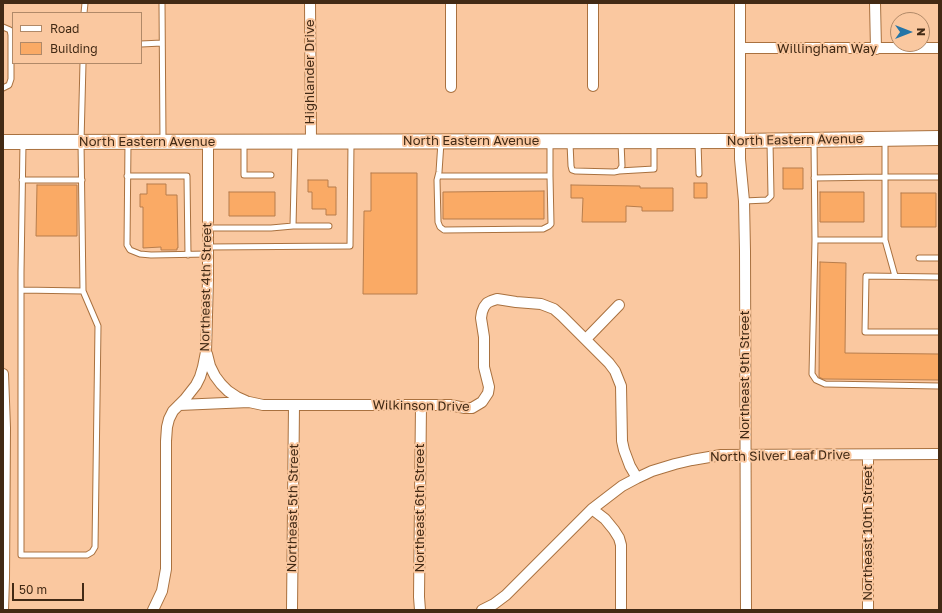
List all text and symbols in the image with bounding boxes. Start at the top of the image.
legend [12,12,142,64]
north arrow [890,12,930,52]
street label: Highlander Drive [302,20,318,124]
text: Road [50,21,79,36]
text: N [915,28,928,36]
text: Building [50,41,98,56]
street label: Willingham Way [777,41,877,57]
street label: North Eastern Avenue [727,131,863,149]
street label: North Eastern Avenue [403,133,539,149]
street label: North Eastern Avenue [79,134,215,150]
street label: Northeast 4th Street [197,222,215,352]
street label: Northeast 9th Street [737,310,753,440]
street label: Wilkinson Drive [372,397,470,415]
street label: Northeast 5th Street [284,443,302,573]
street label: Northeast 6th Street [412,443,428,573]
street label: North Silver Leaf Drive [710,447,850,465]
street label: Northeast 10th Street [860,465,876,601]
scale bar [14,575,86,601]
text: 50 m [19,582,47,597]

